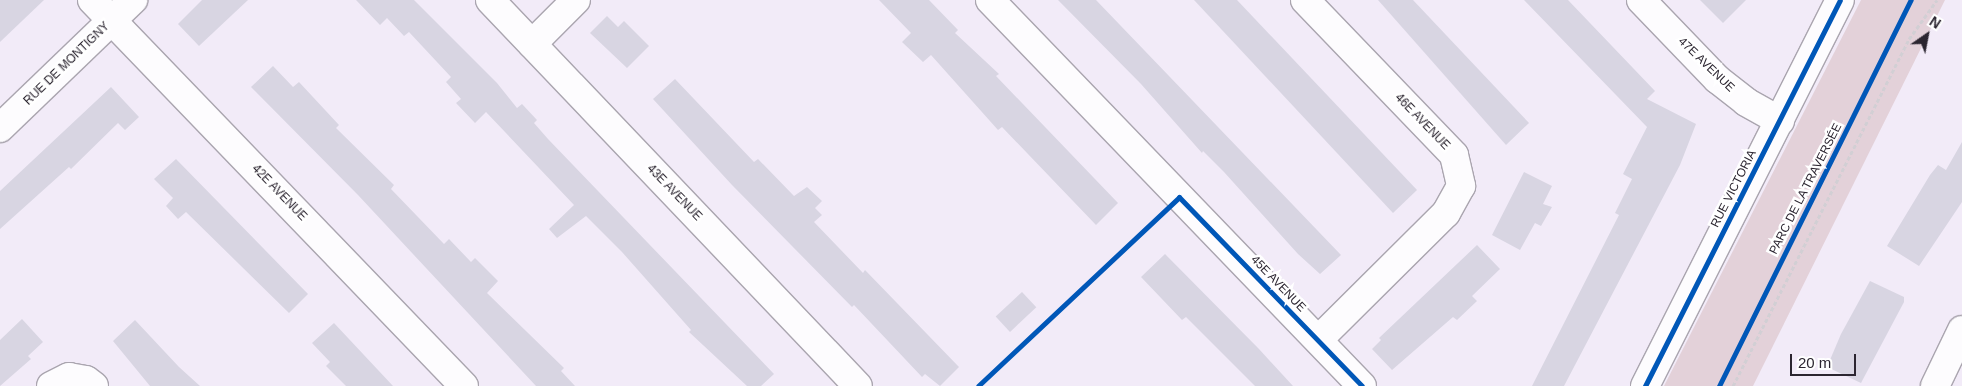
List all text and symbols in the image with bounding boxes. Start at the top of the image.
north arrow [1902,10,1952,60]
text: N [1927,13,1944,32]
street label: RUE DE MONTIGNY [21,19,113,109]
street label: 47E AVENUE [1675,34,1737,96]
street label: 46E AVENUE [1391,91,1453,153]
street label: PARC DE LA TRAVERSÉE [1767,121,1845,257]
street label: RUE VICTORIA [1708,148,1760,230]
street label: 42E AVENUE [248,162,310,224]
street label: 43E AVENUE [643,162,705,224]
street label: 45E AVENUE [1247,253,1309,315]
scale bar [1792,344,1858,376]
text: 20 m [1798,354,1831,371]

